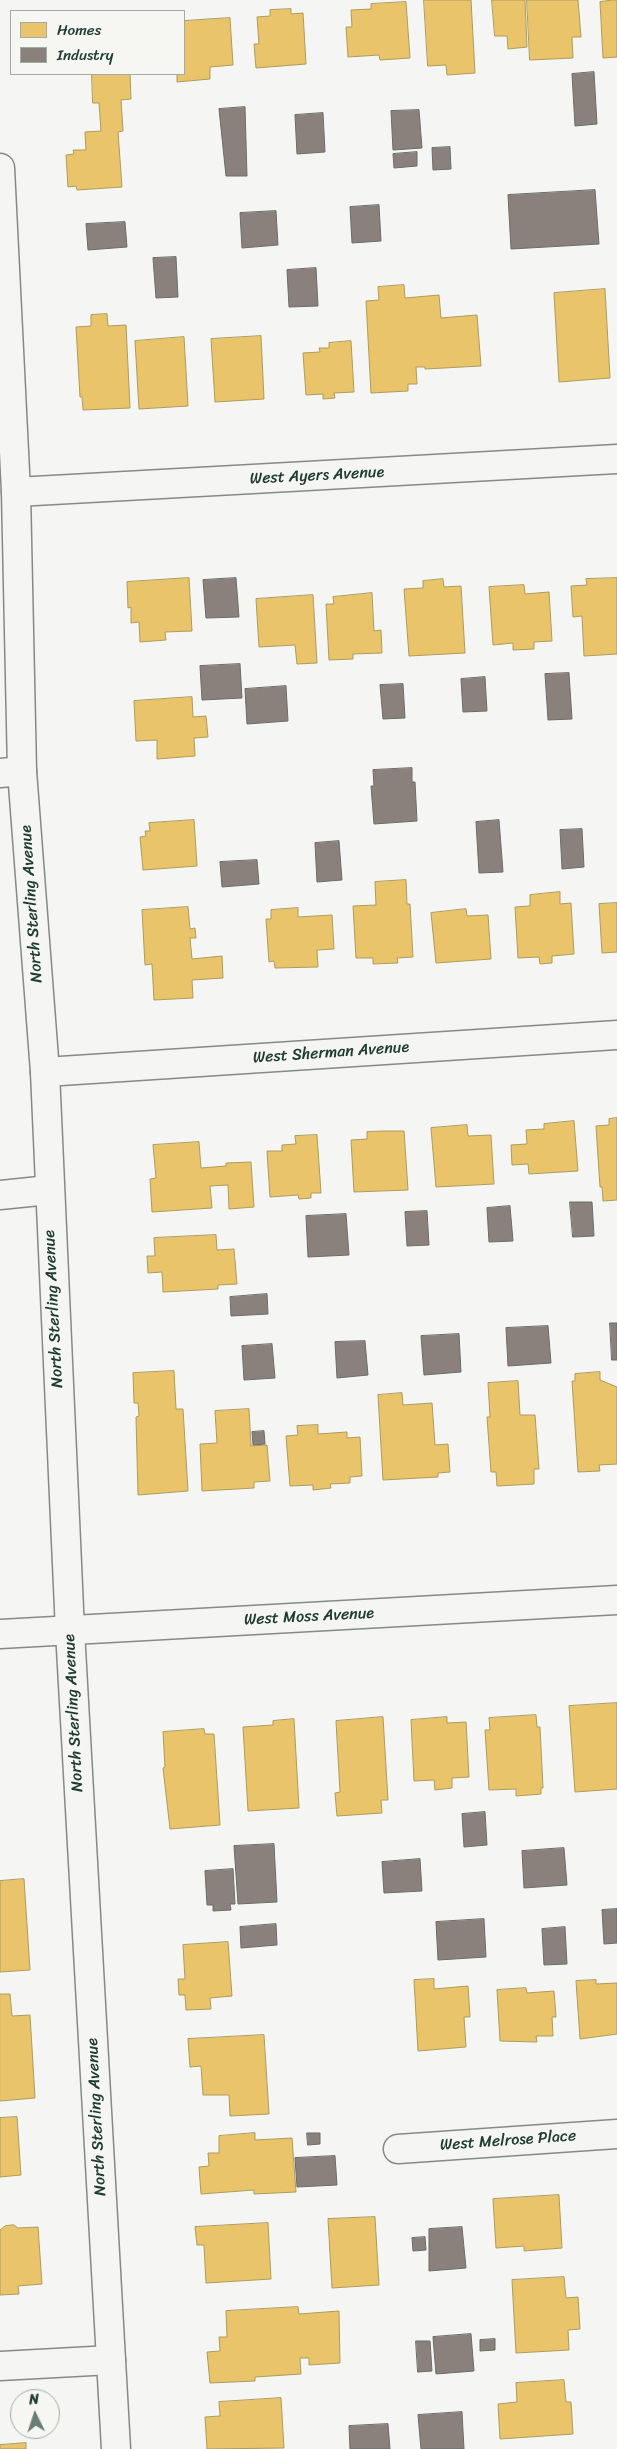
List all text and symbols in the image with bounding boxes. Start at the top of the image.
legend [10,10,185,75]
text: Homes [57,17,101,43]
text: Industry [57,42,114,68]
street label: West Ayers Avenue [249,463,385,489]
street label: North Sterling Avenue [17,824,47,984]
street label: West Sherman Avenue [252,1038,410,1068]
street label: North Sterling Avenue [40,1230,68,1388]
street label: West Moss Avenue [243,1604,375,1630]
street label: North Sterling Avenue [60,1634,88,1792]
street label: North Sterling Avenue [83,2038,111,2196]
street label: West Melrose Place [439,2127,577,2155]
text: N [28,2387,40,2412]
north arrow [10,2389,60,2439]

